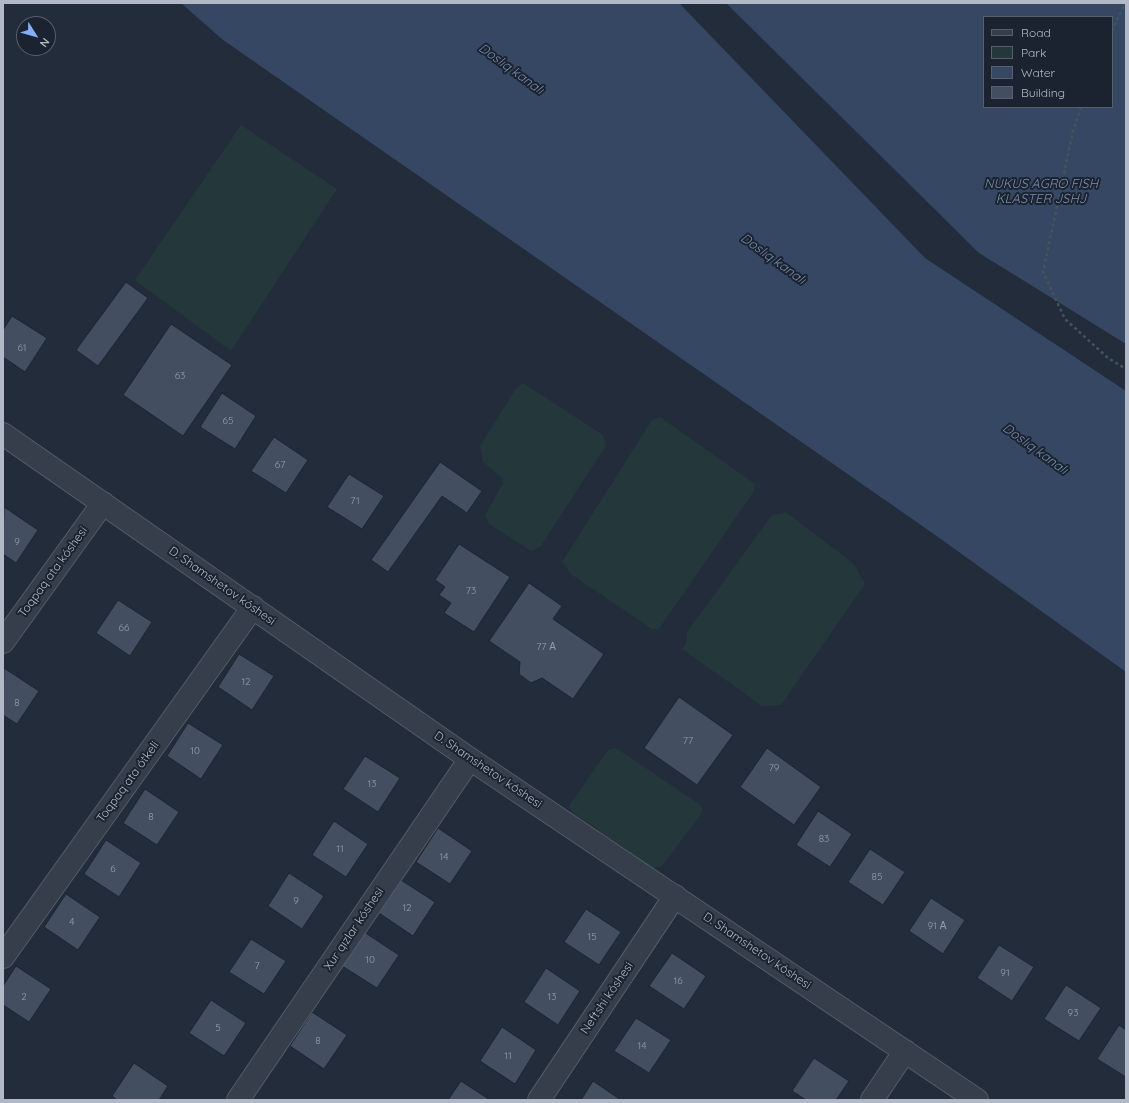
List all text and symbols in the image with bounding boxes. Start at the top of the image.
north arrow [16,16,56,56]
legend [983,16,1113,108]
text: Road [1021,25,1051,40]
text: N [37,35,53,50]
water label: Doslıq kanalı [475,40,547,98]
text: Park [1021,45,1046,60]
text: Water [1021,65,1055,80]
text: Building [1021,85,1065,100]
water label: NUKUS AGRO FISH KLASTER JSHJ [984,176,1098,207]
water label: Doslıq kanalı [737,230,809,288]
house number: 61 [17,342,27,354]
house number: 63 [175,370,185,382]
house number: 65 [223,415,233,427]
water label: Doslıq kanalı [999,420,1071,478]
house number: 67 [275,459,285,471]
house number: 71 [350,495,360,507]
street label: Toqpaq ata kóshesi [15,524,91,620]
house number: 9 [14,536,20,548]
street label: D. Shamshetov kóshesi [166,544,278,628]
house number: 73 [466,585,476,597]
house number: 66 [119,622,129,634]
house number: 77 А [536,641,556,653]
house number: 12 [241,676,251,688]
house number: 8 [14,697,20,709]
street label: D. Shamshetov kóshesi [431,729,545,811]
house number: 77 [683,735,693,747]
street label: Toqpaq ata ótkeli [94,739,162,825]
house number: 10 [190,745,200,757]
house number: 79 [769,762,779,774]
house number: 13 [368,778,376,790]
house number: 8 [148,811,154,823]
house number: 83 [819,833,829,845]
house number: 11 [336,843,344,855]
house number: 14 [440,851,448,863]
house number: 6 [110,863,116,875]
house number: 85 [872,871,882,883]
street label: Xur qızlar kóshesi [321,885,387,973]
house number: 9 [293,895,299,907]
house number: 12 [402,902,412,914]
street label: D. Shamshetov kóshesi [700,910,814,992]
house number: 4 [69,916,75,928]
house number: 91 А [928,920,946,932]
house number: 15 [587,931,597,943]
house number: 10 [365,954,375,966]
street label: Neftshi kóshesi [578,959,636,1037]
house number: 7 [254,960,260,972]
house number: 91 [1000,967,1010,979]
house number: 16 [673,975,683,987]
house number: 2 [21,991,27,1003]
house number: 13 [548,991,556,1003]
house number: 93 [1068,1007,1078,1019]
house number: 5 [215,1022,221,1034]
house number: 8 [315,1035,321,1047]
house number: 14 [638,1040,646,1052]
house number: 11 [504,1050,512,1062]

